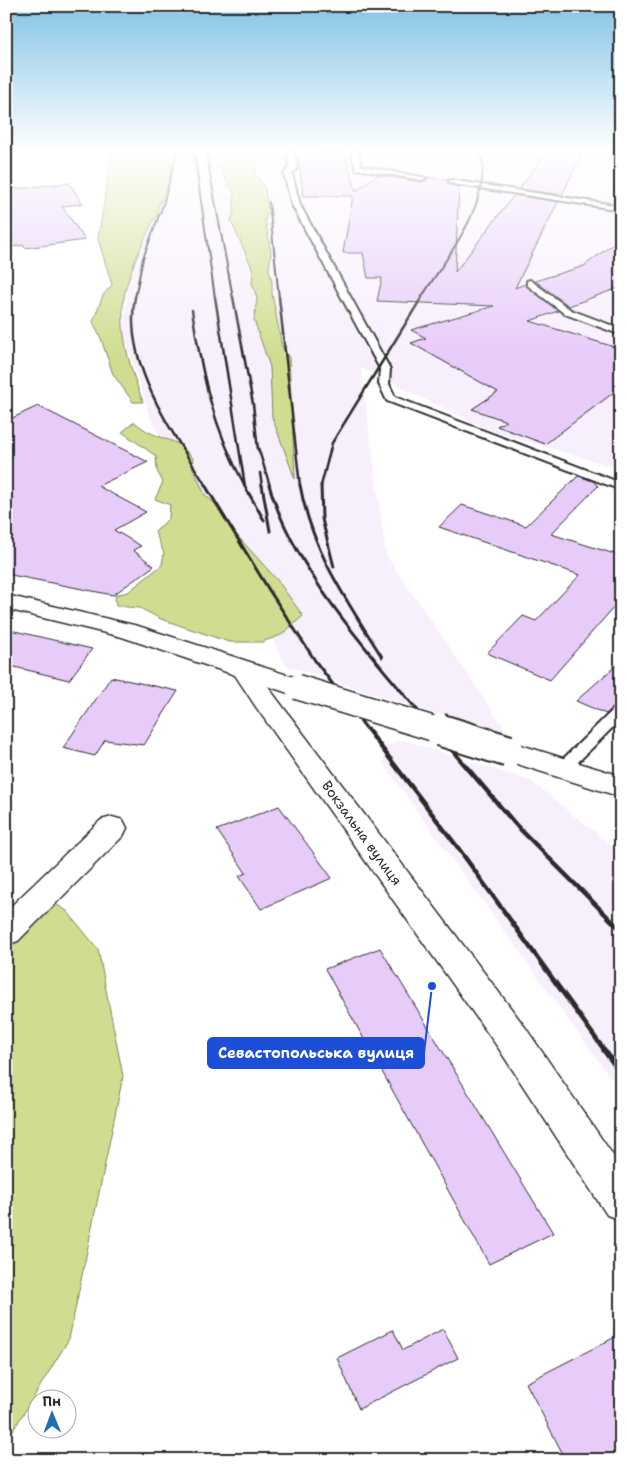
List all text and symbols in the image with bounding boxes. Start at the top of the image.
street label: Вокзальна вулиця [318,777,406,889]
callout: Севастопольська вулиця [208,1038,424,1068]
text: Севастопольська вулиця [218,1043,414,1063]
north arrow [28,1388,78,1438]
text: Пн [42,1392,61,1410]

